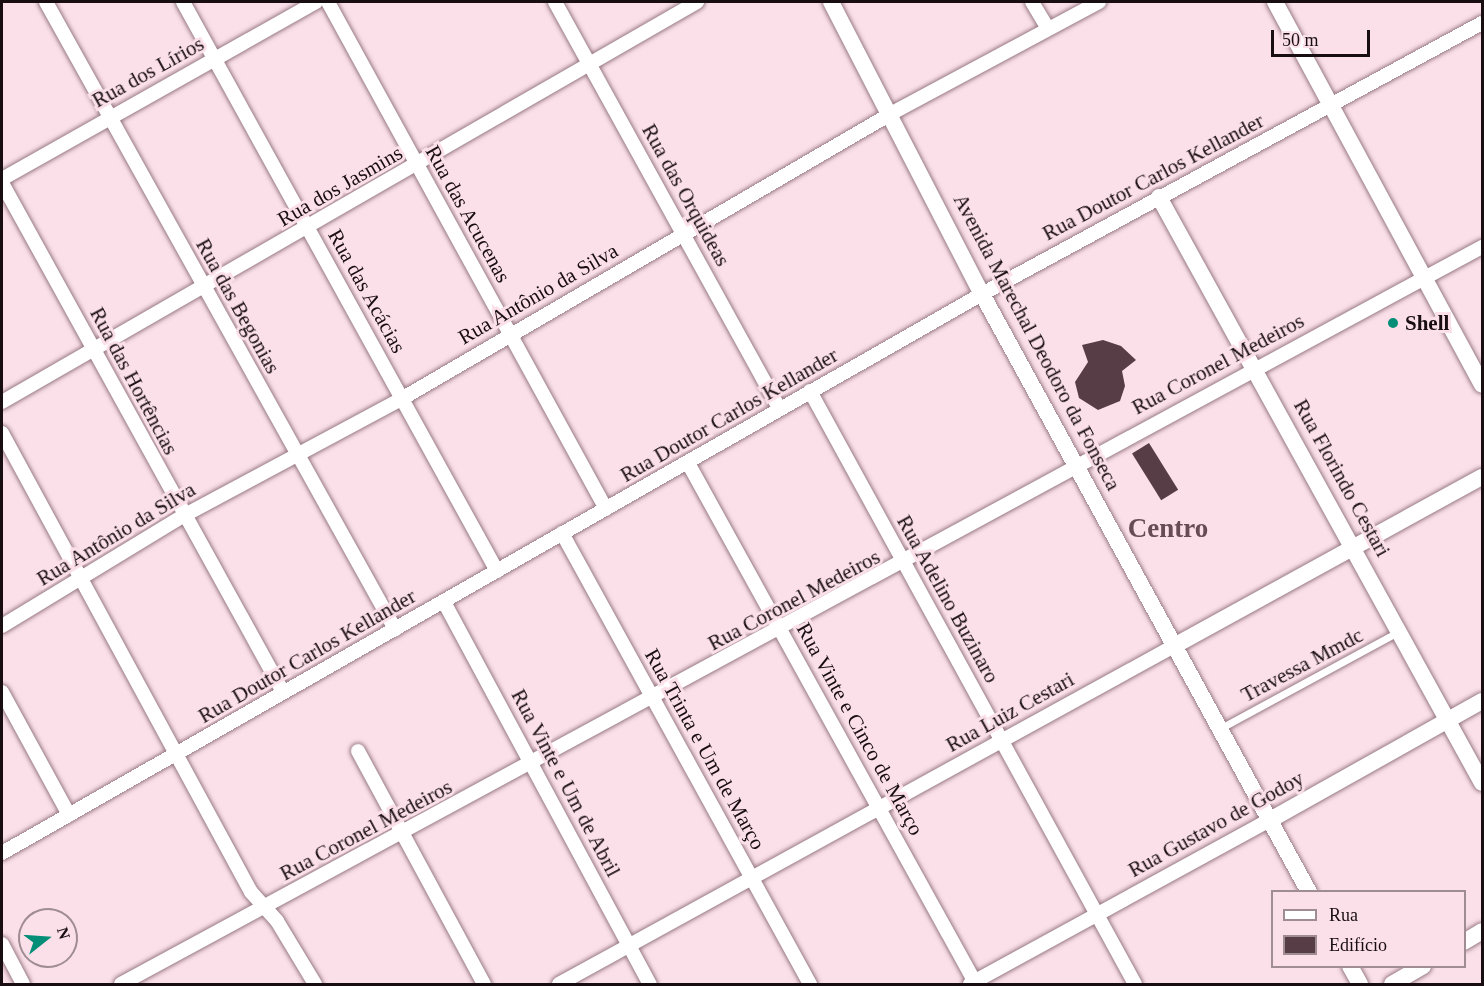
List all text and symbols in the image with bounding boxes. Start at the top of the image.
scale bar [1274,18,1373,56]
text: 50 m [1282,30,1319,50]
street label: Rua dos Lírios [88,31,208,113]
street label: Rua Doutor Carlos Kellander [1038,108,1268,246]
street label: Rua das Orquideas [637,120,735,270]
street label: Rua dos Jasmins [273,140,407,232]
street label: Rua das Acucenas [420,141,516,287]
street label: Avenida Marechal Deodoro da Fonseca [948,190,1126,494]
street label: Rua das Acácias [322,224,412,358]
street label: Rua das Begonias [191,234,285,378]
street label: Rua Antônio da Silva [453,238,623,350]
street label: Rua das Hortências [85,303,183,459]
street label: Rua Coronel Medeiros [1128,308,1308,420]
place label: Shell [1405,310,1449,336]
marker: Shell [1386,316,1400,330]
street label: Rua Doutor Carlos Kellander [616,342,842,488]
street label: Rua Florindo Cestari [1288,395,1396,561]
street label: Rua Antônio da Silva [32,476,200,592]
street label: Rua Adelino Buzinaro [891,510,1005,688]
district label: Centro [1128,513,1208,545]
street label: Rua Coronel Medeiros [704,544,884,656]
street label: Rua Doutor Carlos Kellander [194,583,420,729]
street label: Rua Vinte e Cinco de Março [791,618,929,840]
street label: Travessa Mmdc [1237,622,1367,708]
street label: Rua Trinta e Um de Março [639,644,771,854]
street label: Rua Luiz Cestari [942,666,1078,758]
street label: Rua Vinte e Um de Abril [505,684,627,882]
street label: Rua Gustavo de Godoy [1124,765,1308,883]
street label: Rua Coronel Medeiros [276,774,456,886]
legend [1271,890,1466,968]
text: Rua [1329,905,1358,925]
north arrow [18,908,78,968]
text: N [54,925,74,941]
text: Edifício [1329,935,1387,955]

